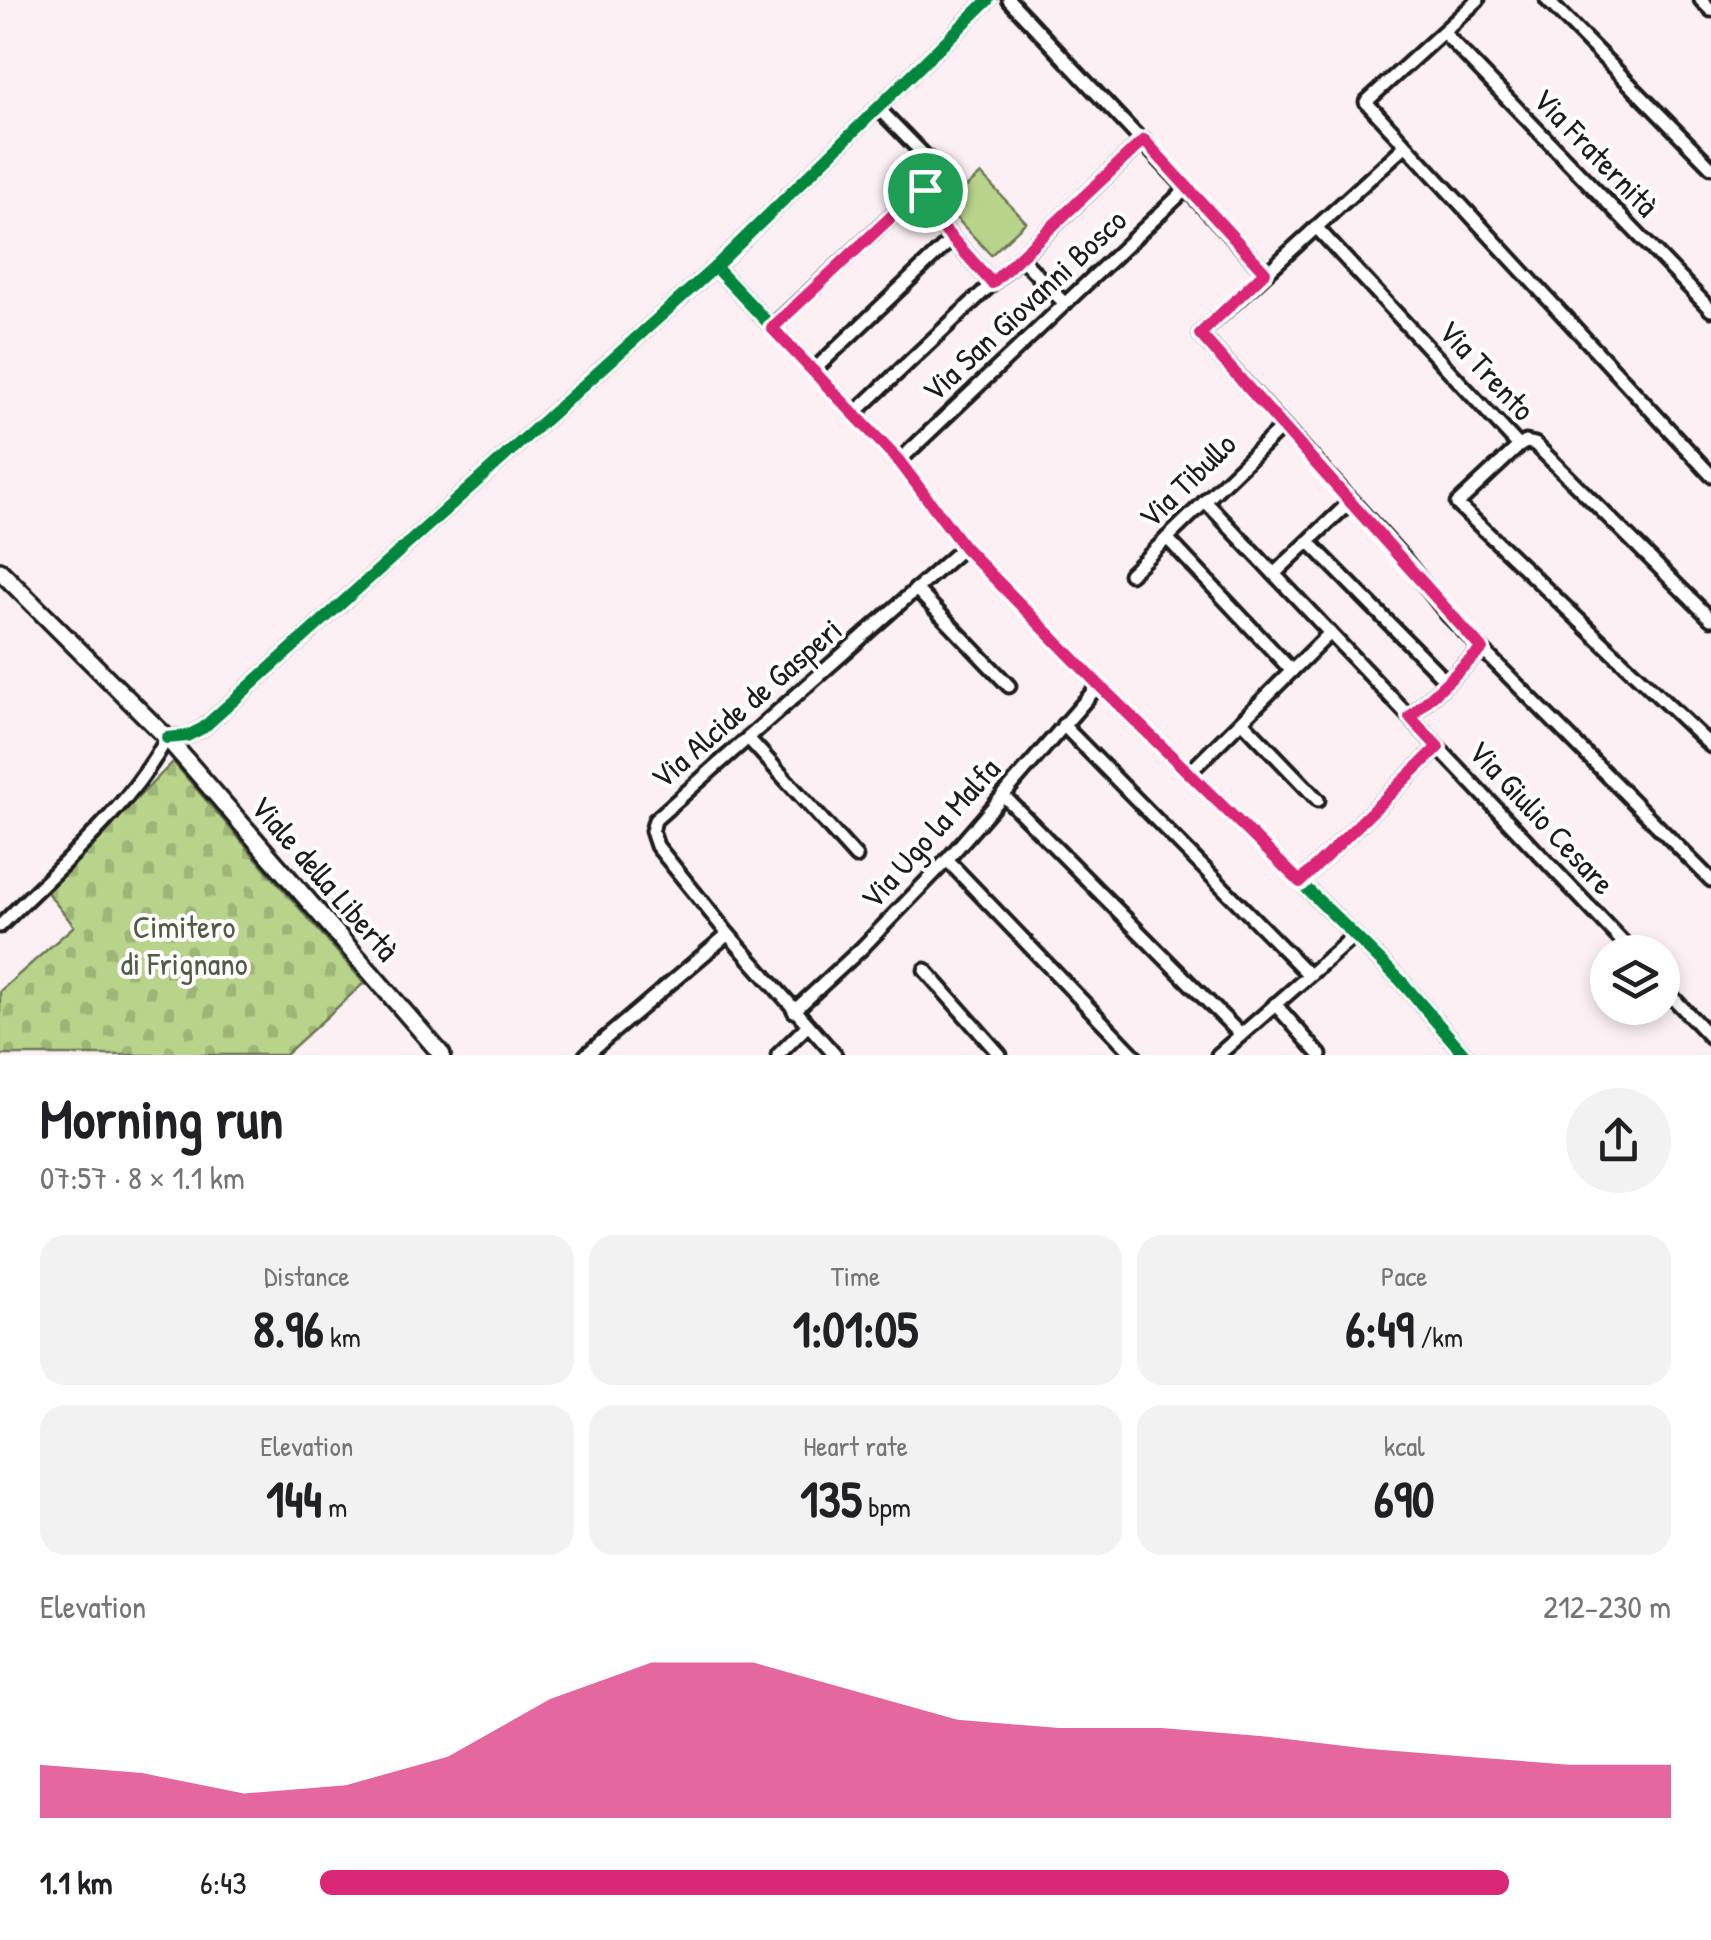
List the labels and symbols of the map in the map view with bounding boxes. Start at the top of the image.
street label: Via Fraternità [1524,78,1668,226]
pin [883,148,968,233]
street label: Via San Giovanni Bosco [912,199,1136,411]
street label: Via Trento [1429,310,1545,430]
street label: Via Tibullo [1129,423,1245,537]
street label: Via Alcide de Gasperi [641,608,851,798]
street label: Via Giulio Cesare [1459,730,1625,904]
street label: Via Ugo la Malfa [851,748,1009,918]
street label: Viale della Libertà [241,786,409,970]
park label: Cimitero di Frignano [120,905,248,985]

